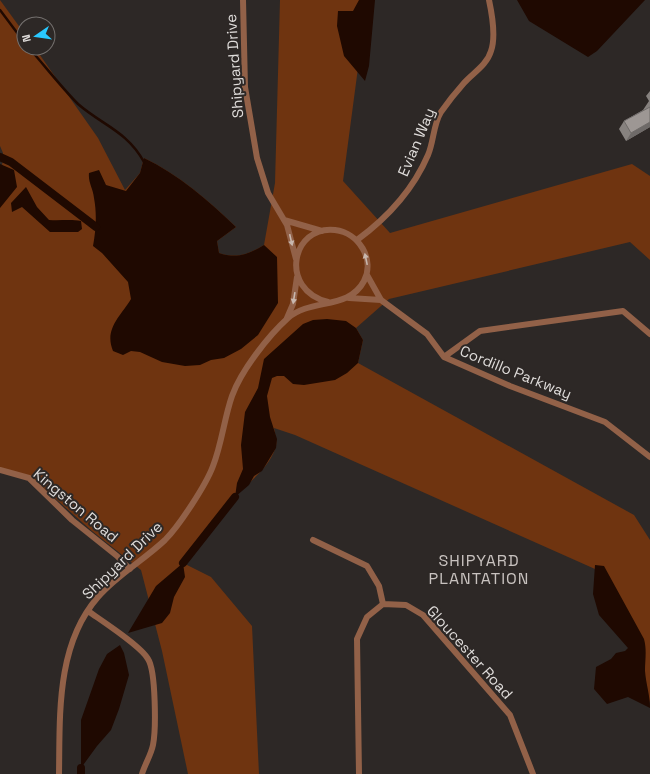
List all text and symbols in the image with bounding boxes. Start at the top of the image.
street label: Shipyard Drive [221,13,247,119]
north arrow [16,16,56,56]
text: N [19,33,34,43]
street label: Evian Way [393,105,439,179]
one-way arrow [289,233,295,246]
one-way arrow [363,253,369,266]
one-way arrow [291,292,297,304]
street label: Cordillo Parkway [457,341,575,403]
street label: Kingston Road [30,464,122,546]
street label: Shipyard Drive [78,517,166,603]
district label: SHIPYARD PLANTATION [429,550,529,589]
street label: Gloucester Road [423,601,517,703]

